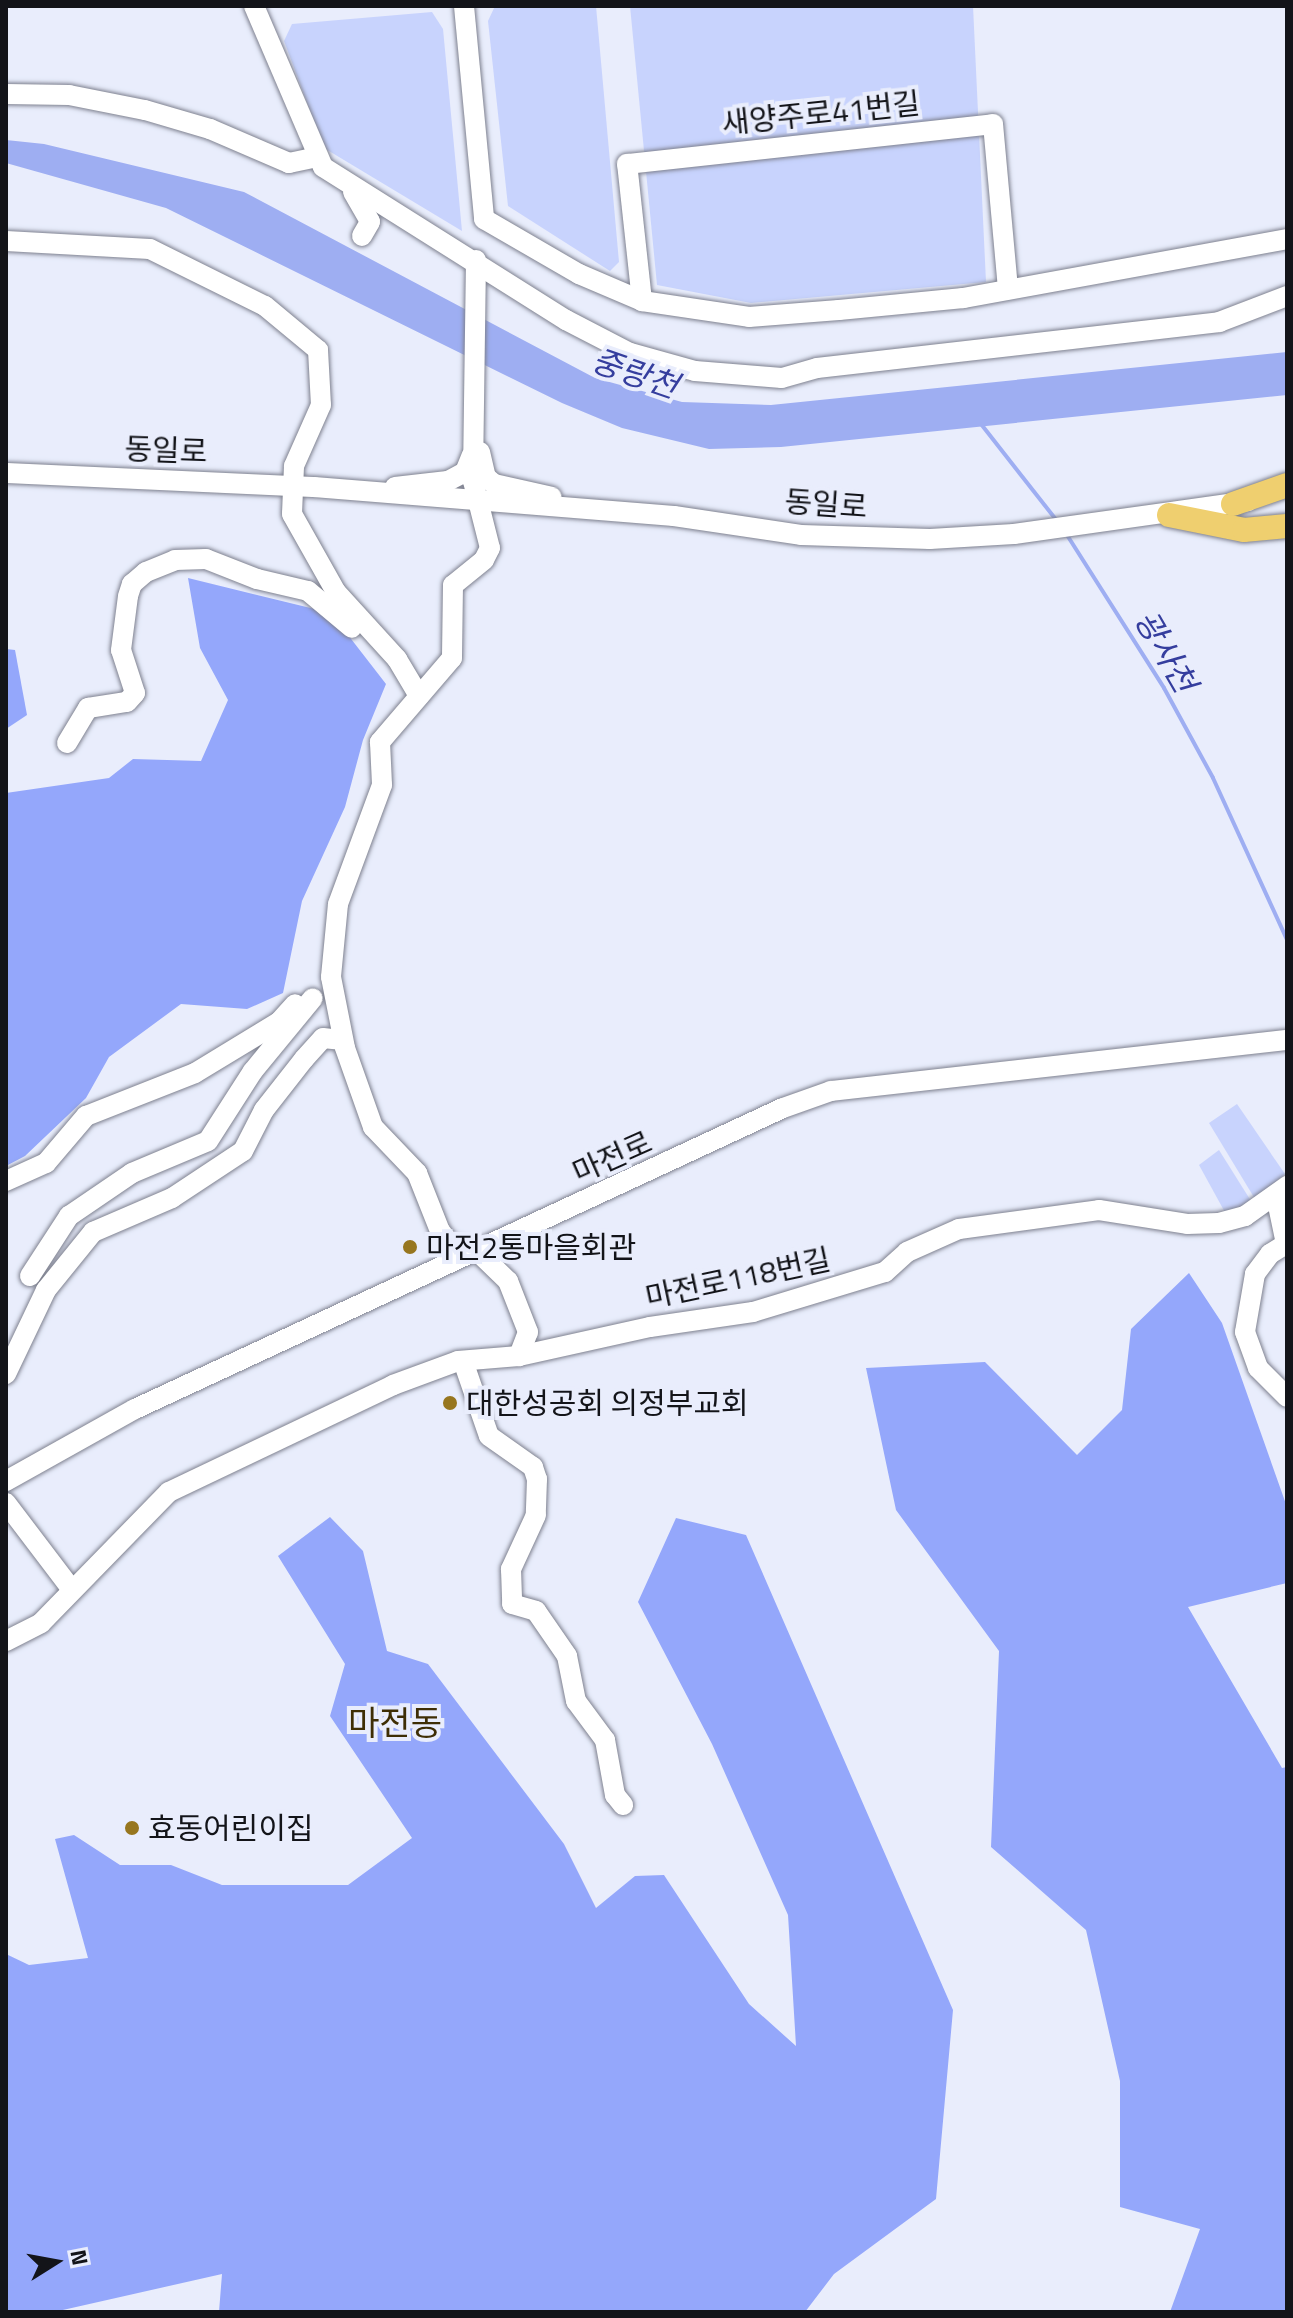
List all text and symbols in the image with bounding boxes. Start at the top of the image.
street label: 새양주로41번길 [720,85,922,141]
water label: 중랑천 [587,340,683,406]
street label: 동일로 [124,431,208,469]
street label: 동일로 [783,483,869,525]
water label: 광사천 [1127,603,1205,699]
street label: 마전로 [567,1124,657,1190]
place label: 마전2통마을회관 [426,1229,636,1265]
marker: 마전2통마을회관 [401,1238,419,1256]
street label: 마전로118번길 [642,1241,834,1315]
place label: 대한성공회 의정부교회 [466,1385,749,1421]
marker: 대한성공회 의정부교회 [441,1394,459,1412]
district label: 마전동 [348,1703,442,1743]
place label: 효동어린이집 [148,1810,314,1846]
marker: 효동어린이집 [123,1819,141,1837]
north arrow [16,2222,96,2302]
text: N [61,2247,98,2268]

